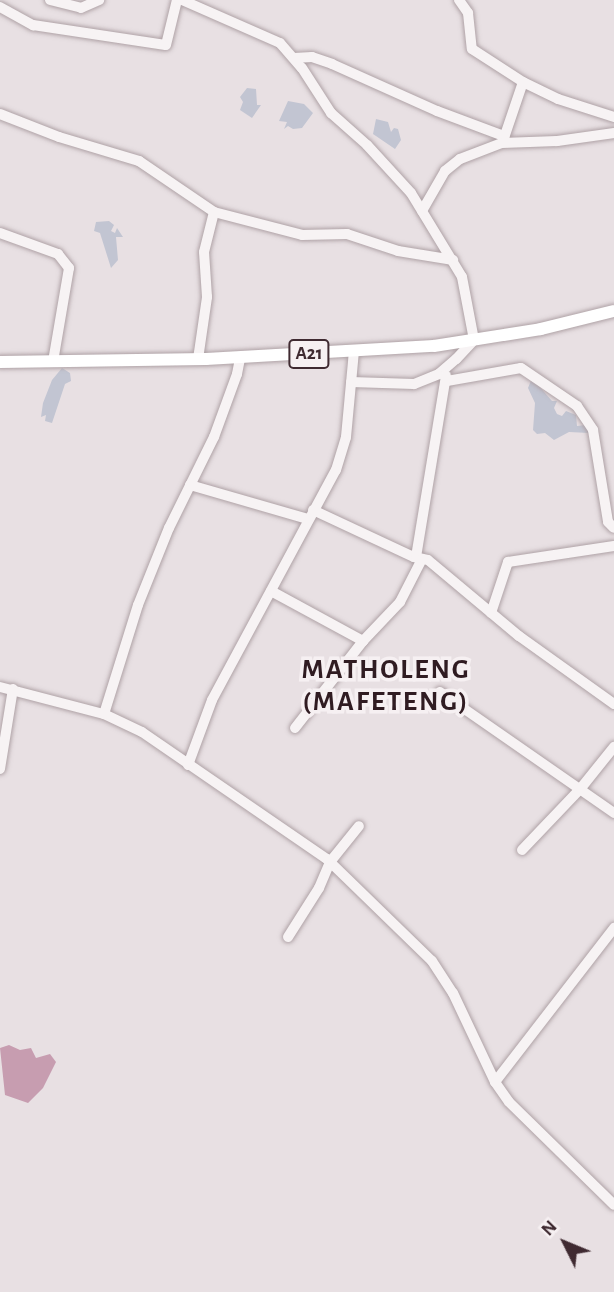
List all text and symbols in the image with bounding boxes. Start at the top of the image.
road number: A21 [288,338,330,370]
district label: MATHOLENG (MAFETENG) [303,653,469,719]
north arrow [530,1208,600,1278]
text: N [538,1217,561,1240]

